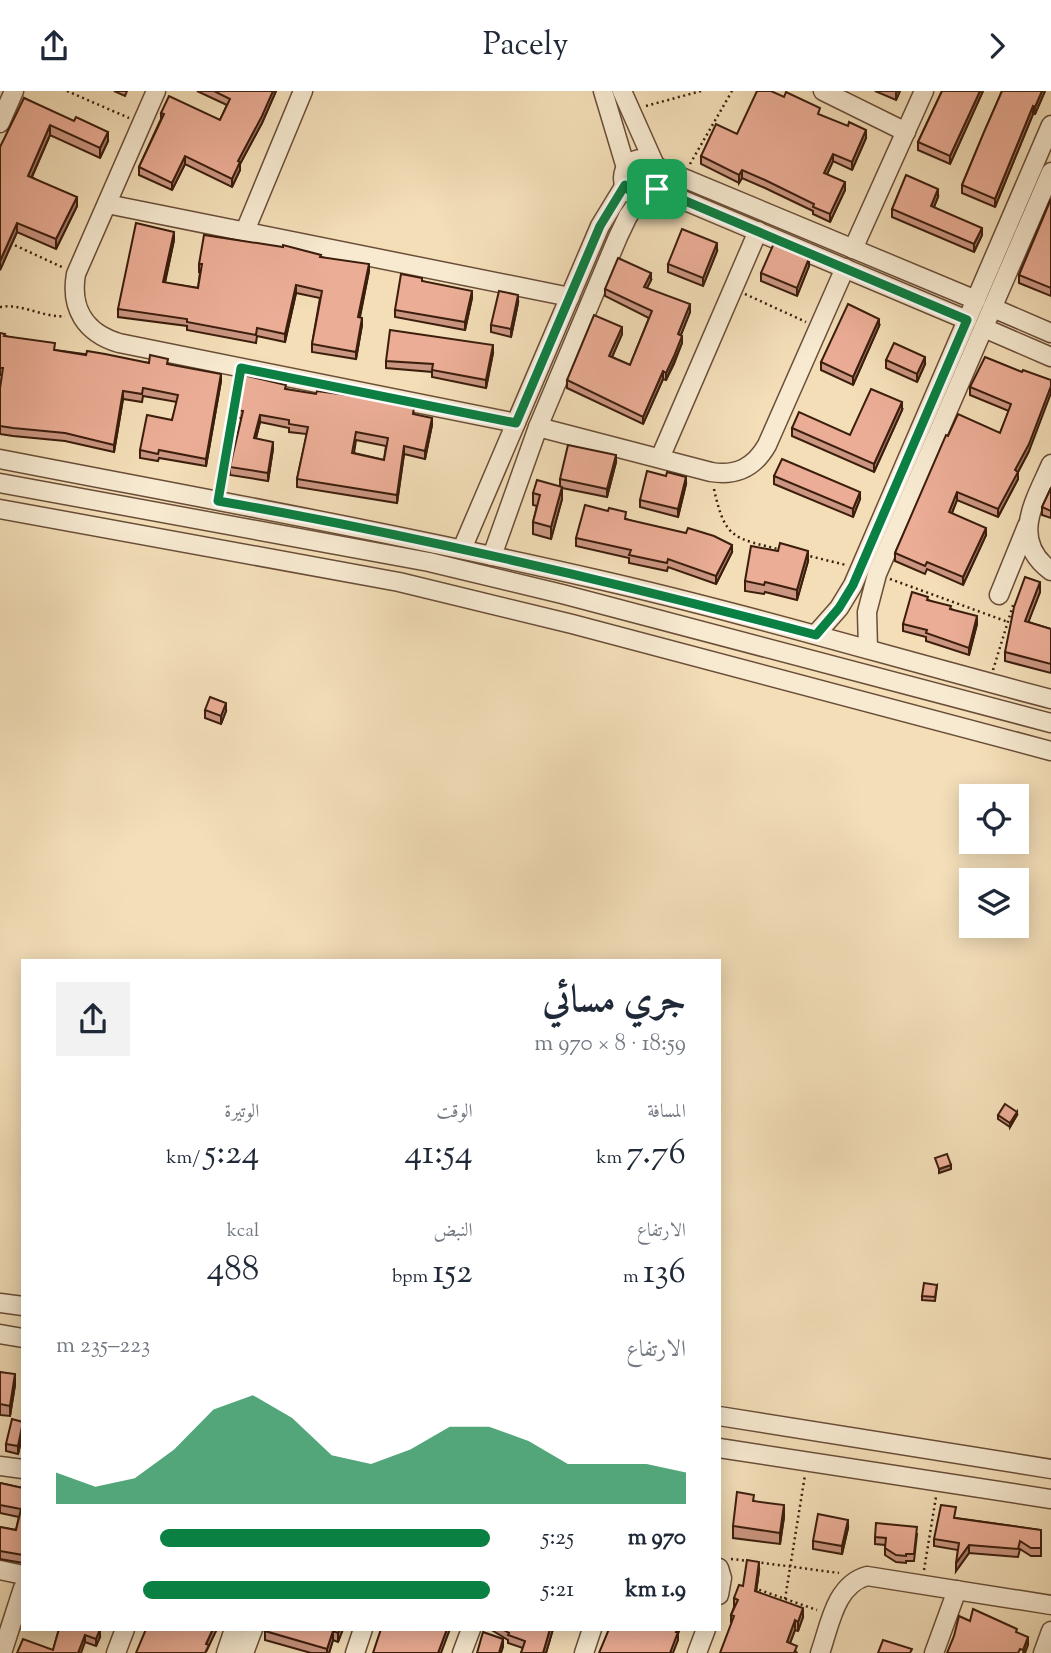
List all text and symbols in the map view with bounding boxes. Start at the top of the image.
text: Pacely [483,23,568,69]
icon: share [35,27,73,65]
icon: forward [978,27,1016,65]
pin [627,159,687,219]
icon: arrive [638,170,676,208]
map controls [959,784,1029,938]
button: locate [959,784,1029,854]
button: layers [959,868,1029,938]
text: جري مسائي [543,975,686,1029]
button: share [56,982,130,1056]
text: 18:59 · 8 × 970 m [534,1028,686,1061]
text: الوتيرة [224,1099,259,1126]
text: الوقت [436,1099,473,1126]
text: المسافة [647,1099,686,1126]
text: 5:24 [204,1129,259,1180]
text: 41:54 [404,1129,473,1180]
text: 7.76 [626,1129,686,1180]
text: /km [166,1145,204,1172]
text: km [596,1145,626,1172]
text: kcal [227,1218,259,1245]
text: النبض [434,1218,473,1245]
text: الارتفاع [637,1218,686,1245]
text: 488 [207,1245,259,1296]
text: 152 [432,1248,473,1299]
text: 136 [643,1248,686,1299]
text: bpm [392,1264,432,1291]
text: m [623,1264,643,1291]
text: 223–235 m [56,1330,150,1363]
text: الارتفاع [626,1334,686,1367]
text: 5:25 [542,1522,574,1555]
text: 970 m [628,1522,686,1555]
text: 5:21 [542,1574,574,1607]
text: 1.9 km [625,1574,686,1607]

